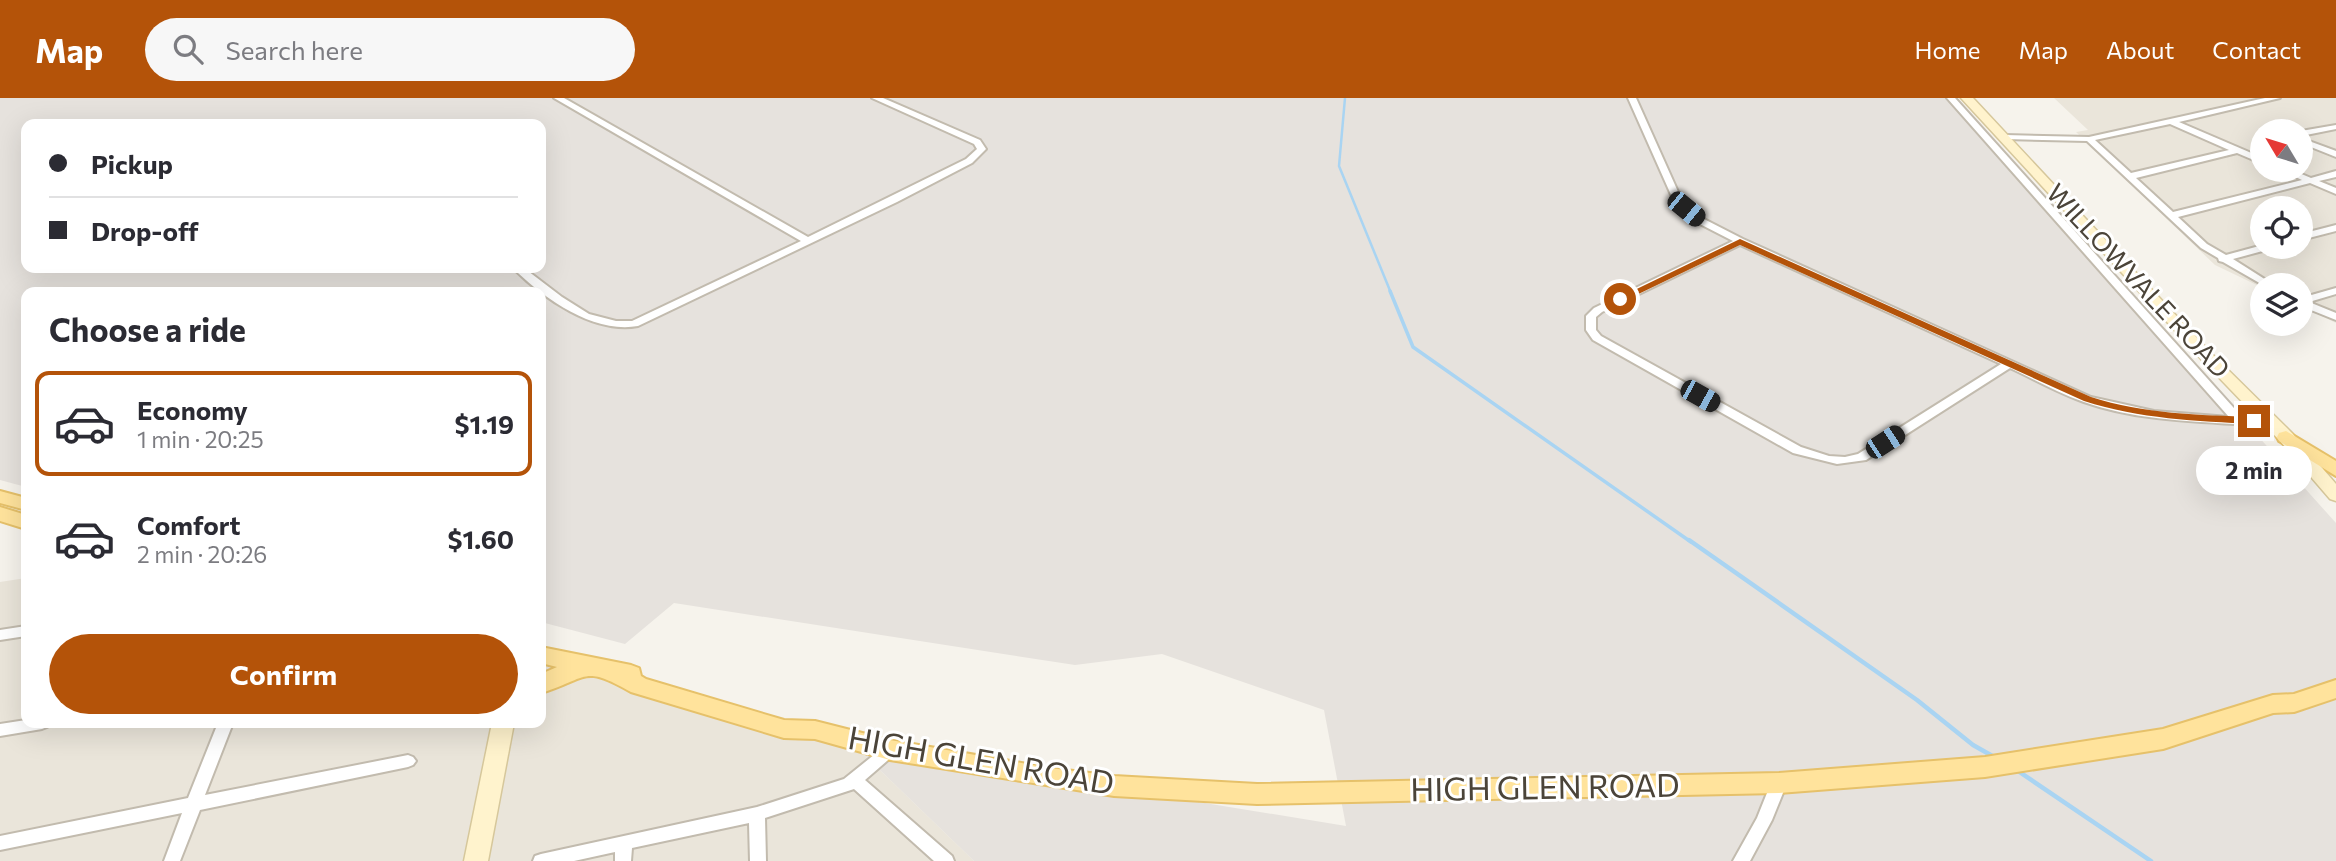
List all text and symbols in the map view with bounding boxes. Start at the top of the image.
search box [145,18,635,81]
text: Map [35,29,103,70]
icon: search [169,30,207,68]
text: Search here [225,34,363,65]
text: Home [1915,35,1981,64]
text: Map [2019,35,2068,64]
text: About [2106,35,2174,64]
text: Contact [2212,35,2301,64]
north arrow [2250,119,2314,182]
map controls [2250,119,2313,336]
text: Pickup [91,148,173,179]
street label: WILLOWVALE ROAD [2041,177,2237,383]
car [1664,188,1709,230]
button: locate [2250,196,2313,259]
text: Drop-off [91,215,198,246]
button: layers [2250,273,2313,336]
route start [1604,283,1636,315]
text: Choose a ride [49,309,246,349]
car [1677,377,1724,415]
icon: car [53,392,116,455]
text: Economy [137,394,248,425]
route end [2238,405,2270,437]
text: $1.19 [455,408,514,439]
car [1862,422,1909,462]
text: 1 min · 20:25 [137,425,264,453]
callout: 2 min [2196,446,2312,494]
text: 2 min [2225,456,2283,484]
icon: car [53,507,116,570]
text: Comfort [137,509,240,540]
text: $1.60 [447,523,514,554]
text: 2 min · 20:26 [137,540,267,568]
button: Confirm [49,634,518,714]
street label: HIGH GLEN ROAD [845,716,1117,802]
street label: HIGH GLEN ROAD [1410,764,1680,808]

